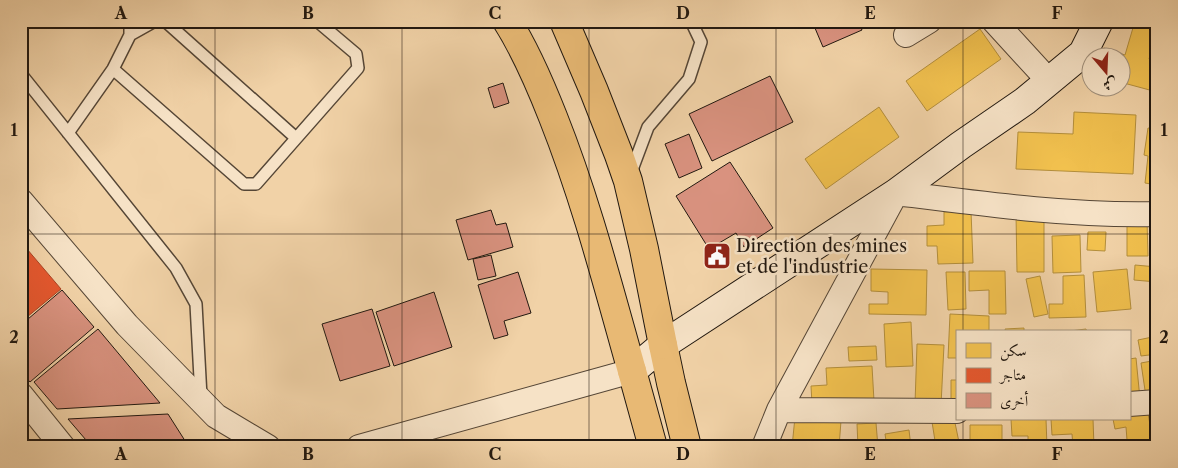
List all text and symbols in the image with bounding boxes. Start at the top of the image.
text: A [114,3,128,23]
text: B [302,3,314,23]
text: C [489,3,501,23]
text: D [676,3,690,23]
text: E [864,3,876,23]
text: F [1052,3,1063,23]
north arrow [1080,48,1130,98]
text: ش [1101,74,1120,95]
text: 1 [10,120,18,140]
text: 1 [1160,120,1168,140]
place label: Direction des mines et de l'industrie [736,235,907,278]
public building icon: Direction des mines et de l'industrie [702,241,732,271]
text: 2 [9,327,19,347]
text: 2 [1159,327,1169,347]
legend [956,330,1130,420]
text: سكن [1000,341,1027,361]
text: متاجر [998,365,1026,384]
text: أخرى [1000,390,1029,410]
text: A [114,444,128,464]
text: B [302,444,314,464]
text: C [489,444,501,464]
text: D [676,444,690,464]
text: E [864,444,876,464]
text: F [1052,444,1063,464]

